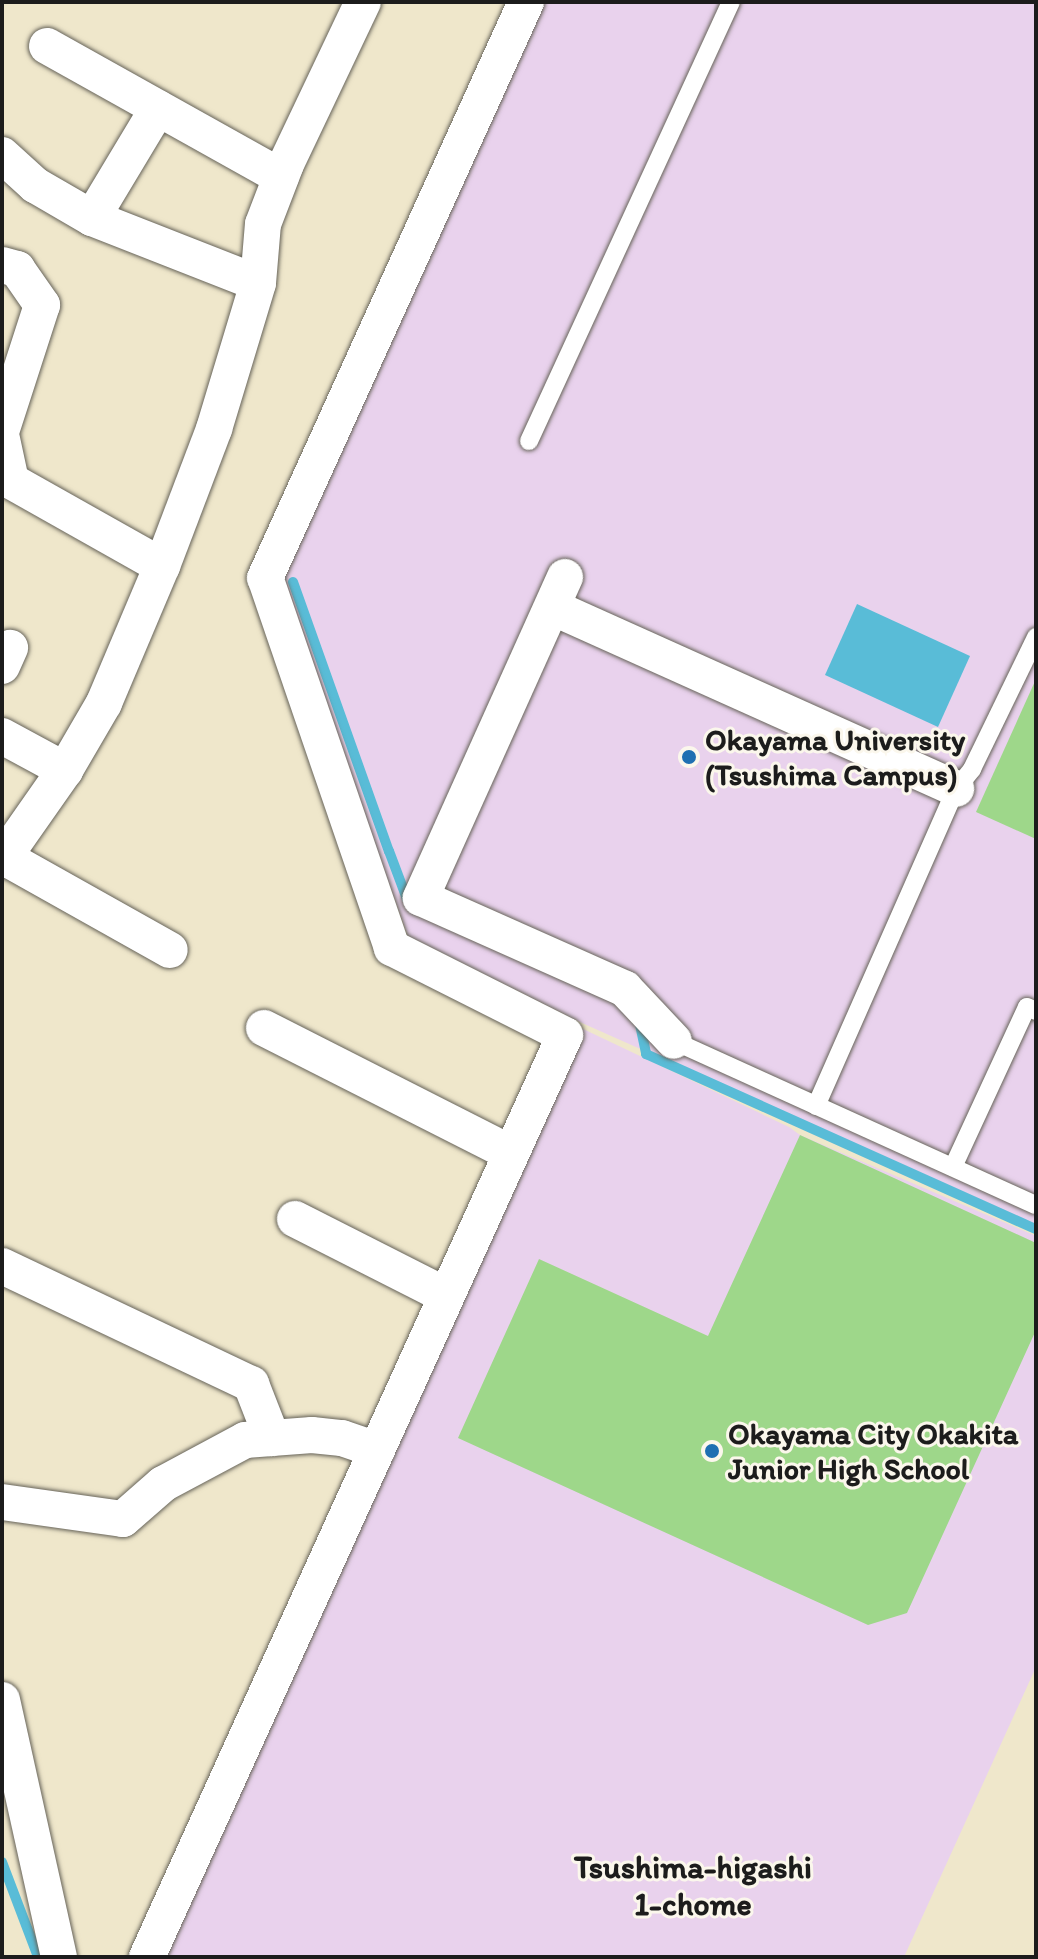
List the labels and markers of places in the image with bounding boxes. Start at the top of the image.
place label: Okayama University (Tsushima Campus) [705,722,965,792]
marker: Okayama University (Tsushima Campus) [680,748,698,766]
place label: Okayama City Okakita Junior High School [728,1416,1019,1486]
marker: Okayama City Okakita Junior High School [703,1442,721,1460]

